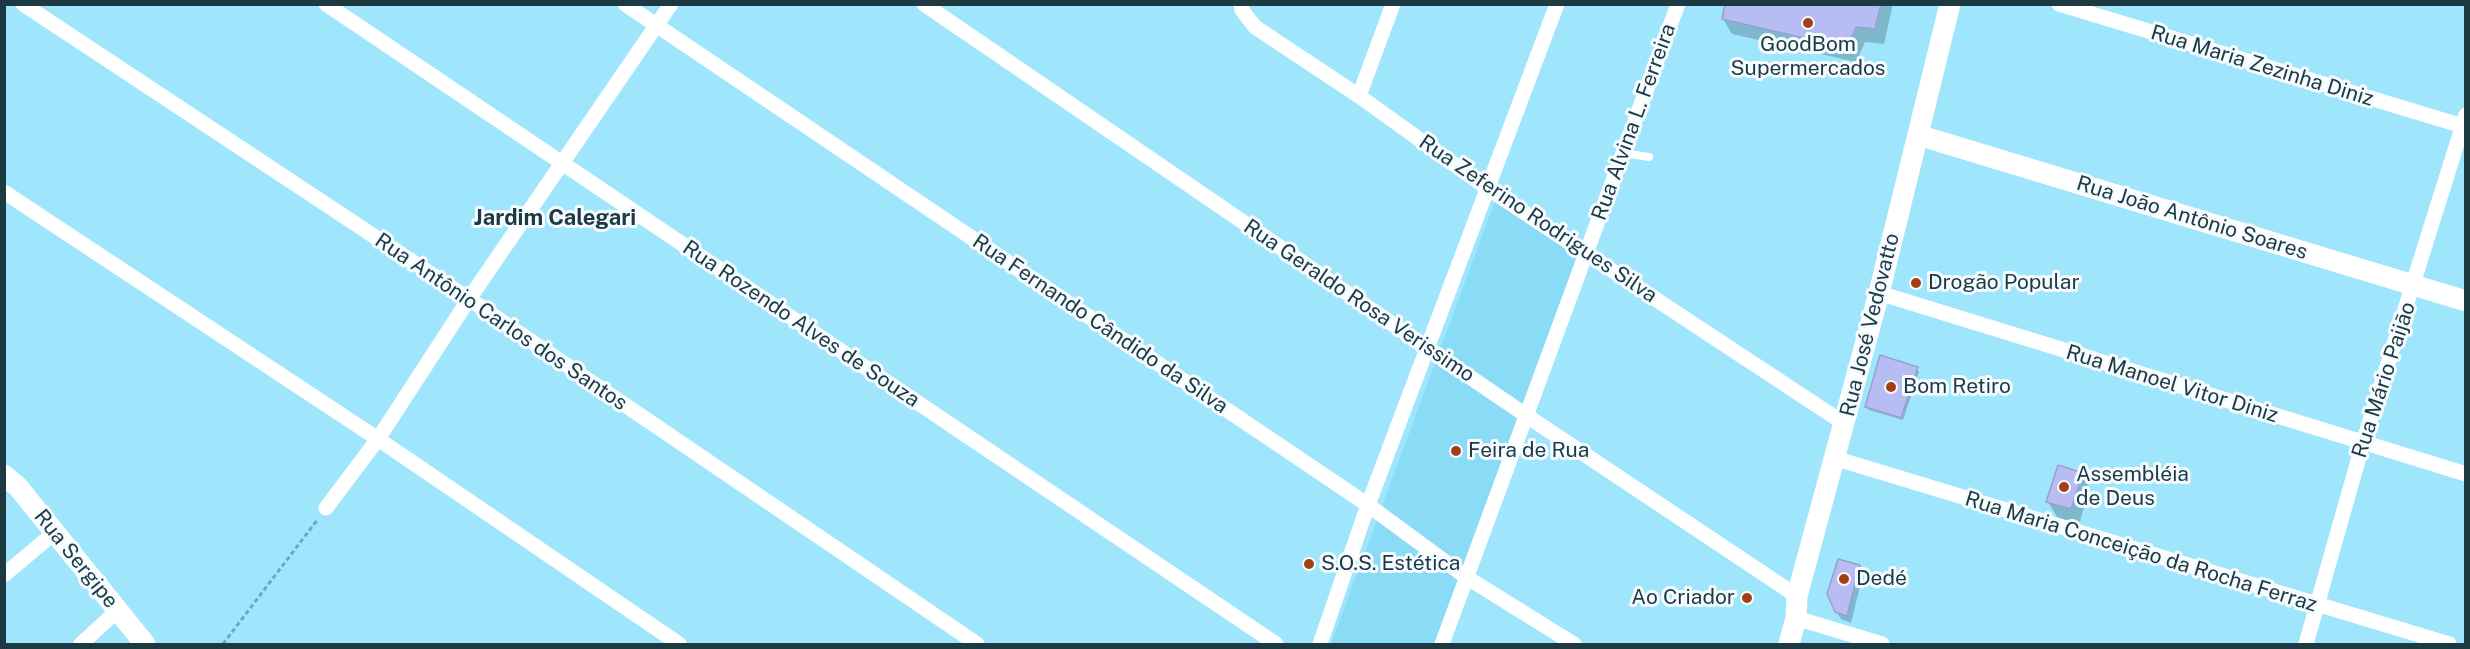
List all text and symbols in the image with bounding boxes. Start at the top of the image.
marker: GoodBom Supermercados [1801,16,1815,30]
street label: Rua Alvina L. Ferreira [1587,20,1681,224]
street label: Rua Maria Zezinha Diniz [2148,20,2376,112]
place label: GoodBom Supermercados [1731,32,1885,82]
street label: Rua Zeferino Rodrigues Silva [1414,130,1662,308]
street label: Rua João Antônio Soares [2074,171,2310,265]
district label: Jardim Calegari [474,205,636,231]
street label: Rua Geraldo Rosa Verissimo [1239,214,1479,388]
street label: Rua Antônio Carlos dos Santos [370,228,632,416]
street label: Rua Fernando Cândido da Silva [968,229,1232,419]
street label: Rua José Vedovatto [1835,231,1905,419]
street label: Rua Rozendo Alves de Souza [678,235,924,413]
place label: Drogão Popular [1928,270,2080,296]
marker: Drogão Popular [1909,276,1923,290]
street label: Rua Mário Paijão [2347,299,2421,461]
street label: Rua Manoel Vitor Diniz [2063,340,2281,428]
place label: Bom Retiro [1903,374,2011,400]
marker: Bom Retiro [1884,380,1898,394]
place label: Feira de Rua [1468,438,1589,464]
marker: Feira de Rua [1449,444,1463,458]
place label: Assembléia de Deus [2076,462,2189,512]
marker: Assembléia de Deus [2057,480,2071,494]
street label: Rua Maria Conceição da Rocha Ferraz [1962,486,2320,618]
street label: Rua Sergipe [29,505,123,613]
place label: S.O.S. Estética [1321,551,1460,577]
marker: S.O.S. Estética [1302,557,1316,571]
place label: Dedé [1856,566,1907,592]
marker: Dedé [1837,572,1851,586]
place label: Ao Criador [1631,585,1735,611]
marker: Ao Criador [1740,591,1754,605]

